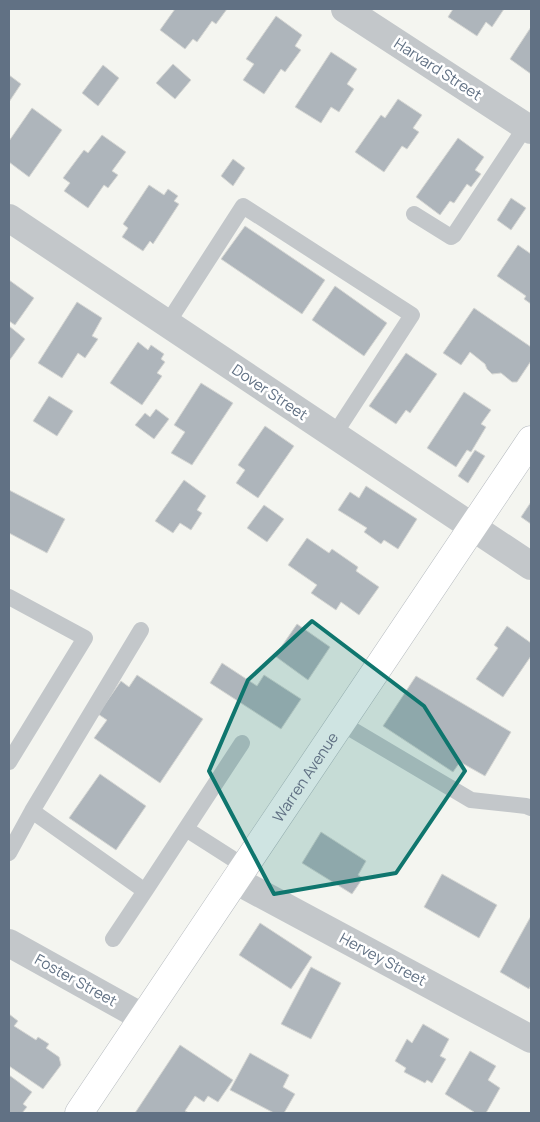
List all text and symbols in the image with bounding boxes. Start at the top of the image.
street label: Harvard Street [390,33,486,105]
street label: Dover Street [228,359,312,425]
street label: Warren Avenue [267,727,343,826]
street label: Hervey Street [336,927,430,991]
street label: Foster Street [31,949,121,1011]

